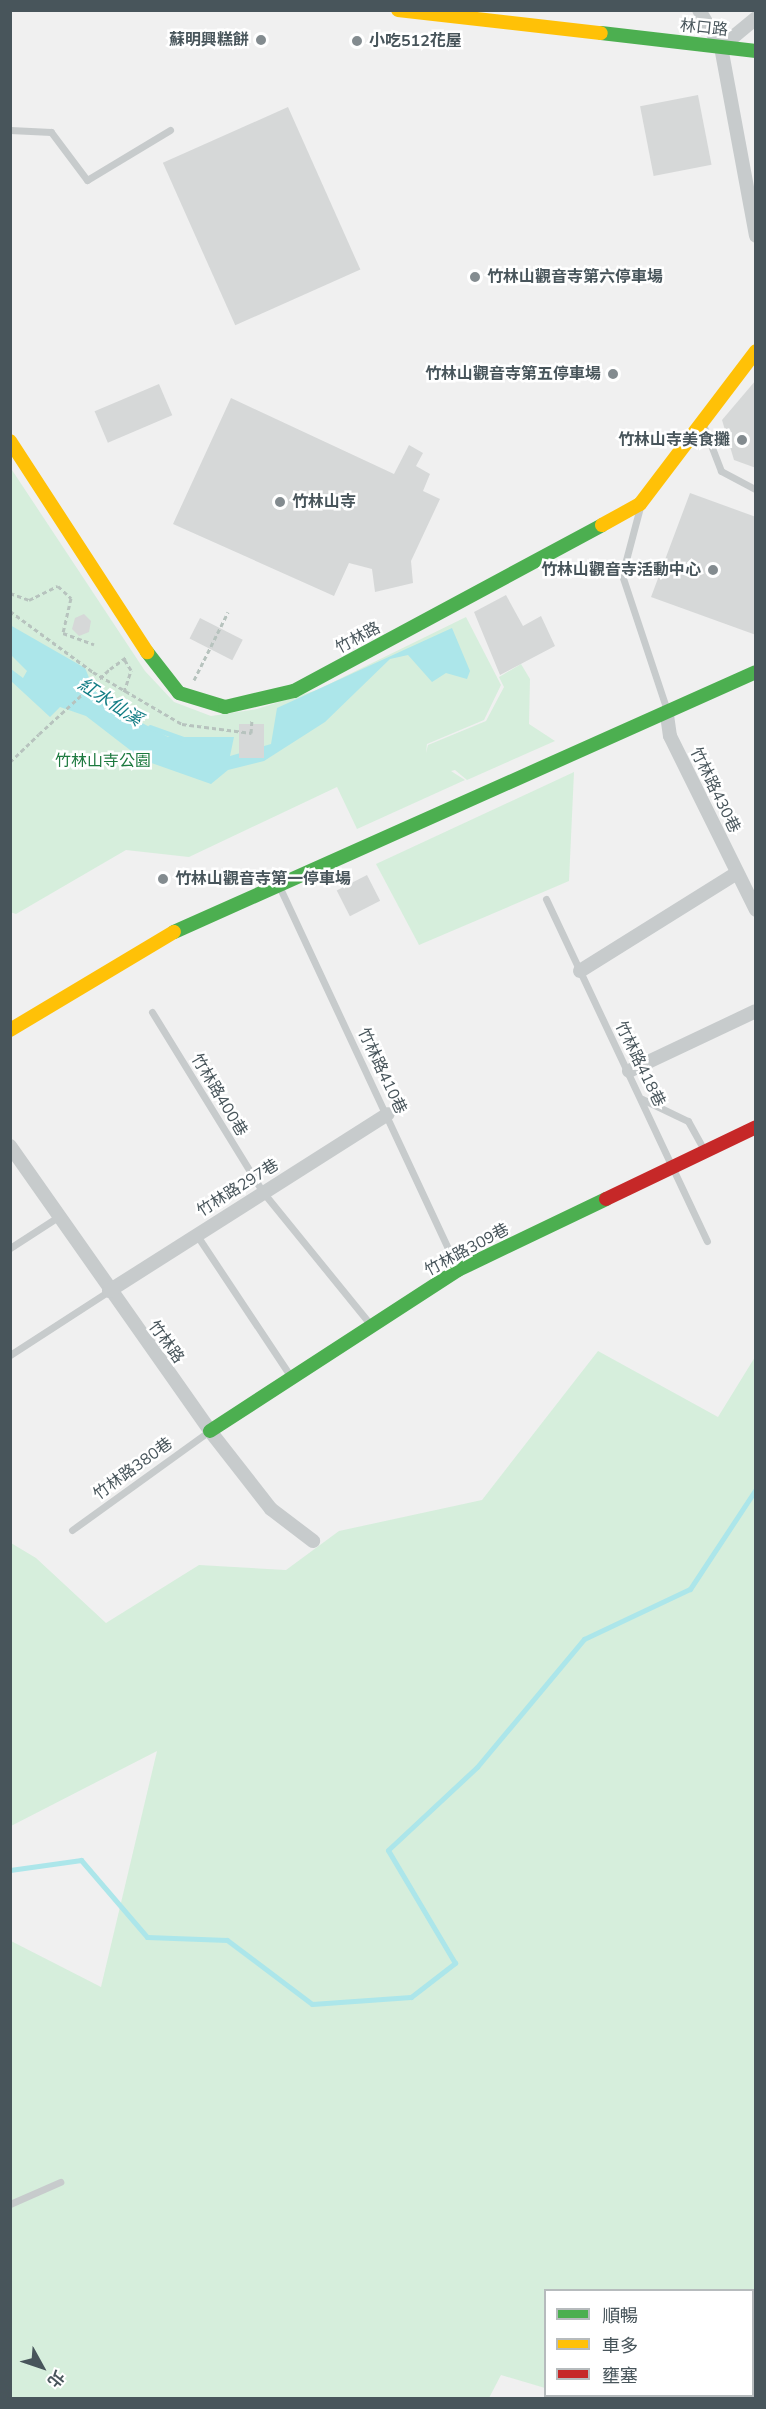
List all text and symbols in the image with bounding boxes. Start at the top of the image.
street label: 林口路 [679,16,729,40]
place label: 蘇明興糕餅 [169,30,249,50]
place label: 小吃512花屋 [369,31,462,51]
marker: 蘇明興糕餅 [254,33,268,47]
marker: 小吃512花屋 [350,34,364,48]
place label: 竹林山觀音寺第六停車場 [487,267,663,287]
marker: 竹林山觀音寺第六停車場 [468,270,482,284]
place label: 竹林山觀音寺第五停車場 [425,364,601,384]
marker: 竹林山觀音寺第五停車場 [606,367,620,381]
place label: 竹林山寺美食攤 [618,430,730,450]
marker: 竹林山寺美食攤 [735,433,749,447]
place label: 竹林山寺 [292,492,356,512]
marker: 竹林山寺 [273,495,287,509]
place label: 竹林山觀音寺活動中心 [541,560,701,580]
marker: 竹林山觀音寺活動中心 [706,563,720,577]
street label: 竹林路 [332,618,384,658]
water label: 紅水仙溪 [74,673,146,731]
street label: 竹林路430巷 [686,744,744,836]
park label: 竹林山寺公園 [55,751,151,771]
place label: 竹林山觀音寺第一停車場 [175,869,351,889]
marker: 竹林山觀音寺第一停車場 [156,872,170,886]
street label: 竹林路418巷 [611,1018,669,1110]
street label: 竹林路410巷 [354,1025,410,1117]
street label: 竹林路400巷 [187,1050,251,1140]
street label: 竹林路297巷 [194,1155,282,1221]
street label: 竹林路309巷 [422,1220,512,1280]
street label: 竹林路 [144,1317,188,1367]
street label: 竹林路380巷 [90,1434,176,1504]
legend [544,2289,754,2397]
text: 順暢 [602,2304,638,2328]
text: 車多 [602,2334,638,2358]
north arrow [12,2337,72,2397]
text: 壅塞 [602,2364,638,2388]
text: 北 [42,2365,69,2392]

